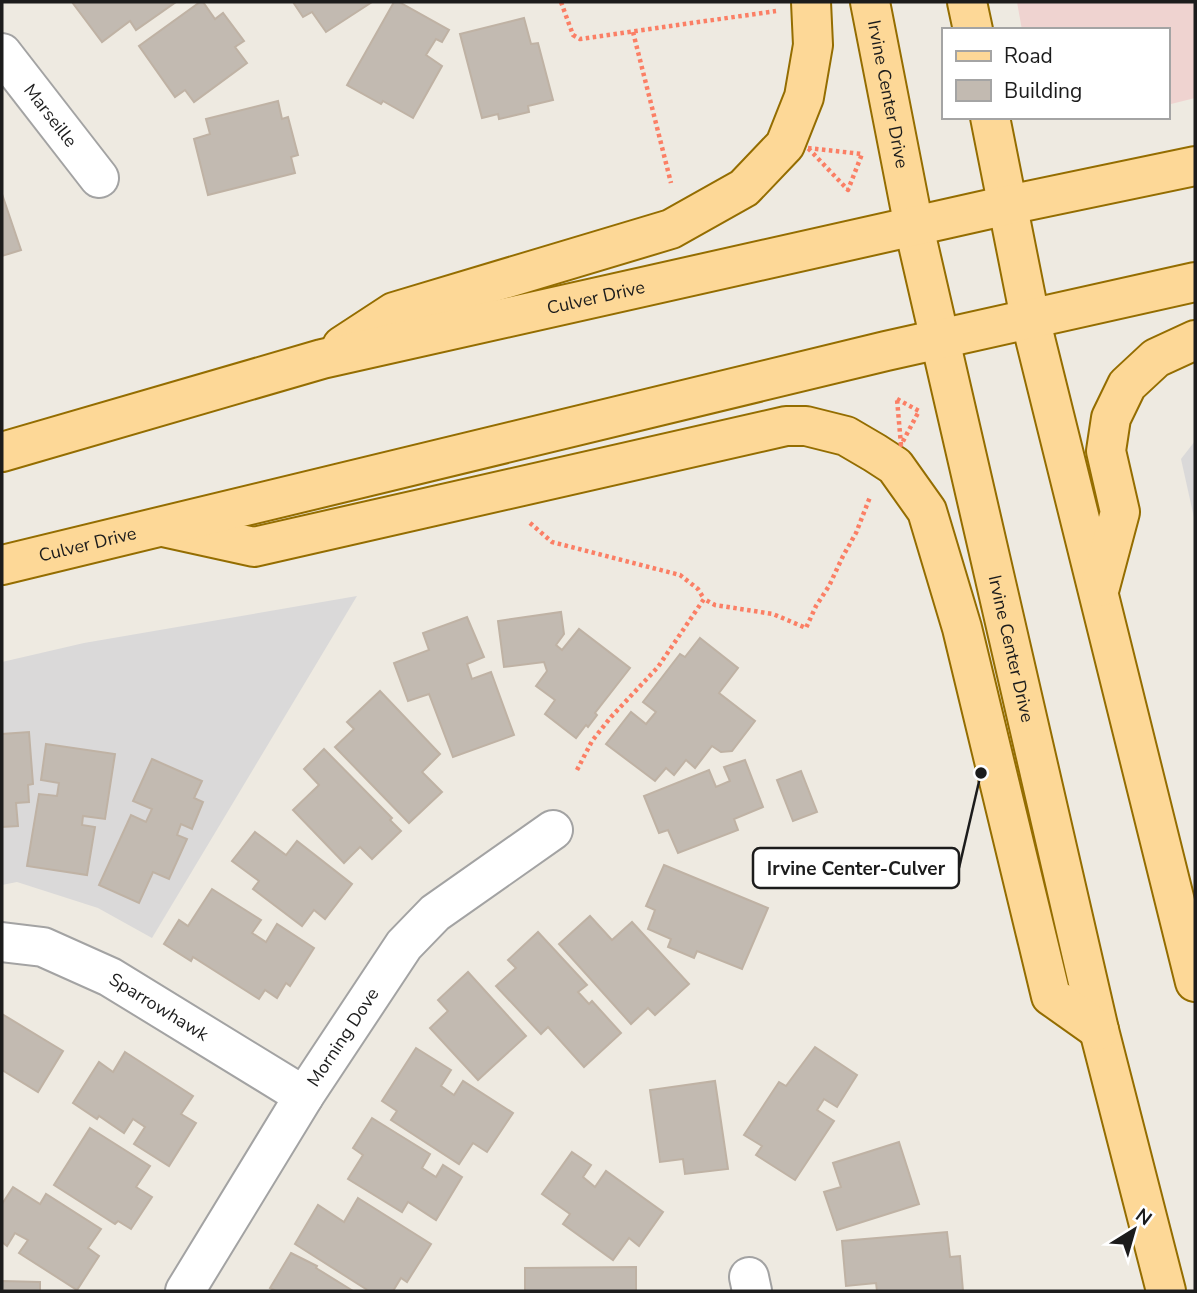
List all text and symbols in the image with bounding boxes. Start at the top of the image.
street label: Irvine Center Drive [862,18,914,170]
legend [942,28,1169,119]
text: Road [1004,42,1053,70]
text: Building [1004,77,1082,105]
street label: Marseille [18,79,83,152]
street label: Culver Drive [545,275,647,320]
street label: Culver Drive [36,521,139,568]
street label: Irvine Center Drive [983,573,1040,725]
callout: Irvine Center-Culver [753,848,959,888]
text: Irvine Center-Culver [767,856,946,882]
street label: Sparrowhawk [104,967,214,1047]
street label: Morning Dove [302,983,384,1091]
north arrow [1099,1195,1169,1265]
text: N [1130,1203,1157,1232]

